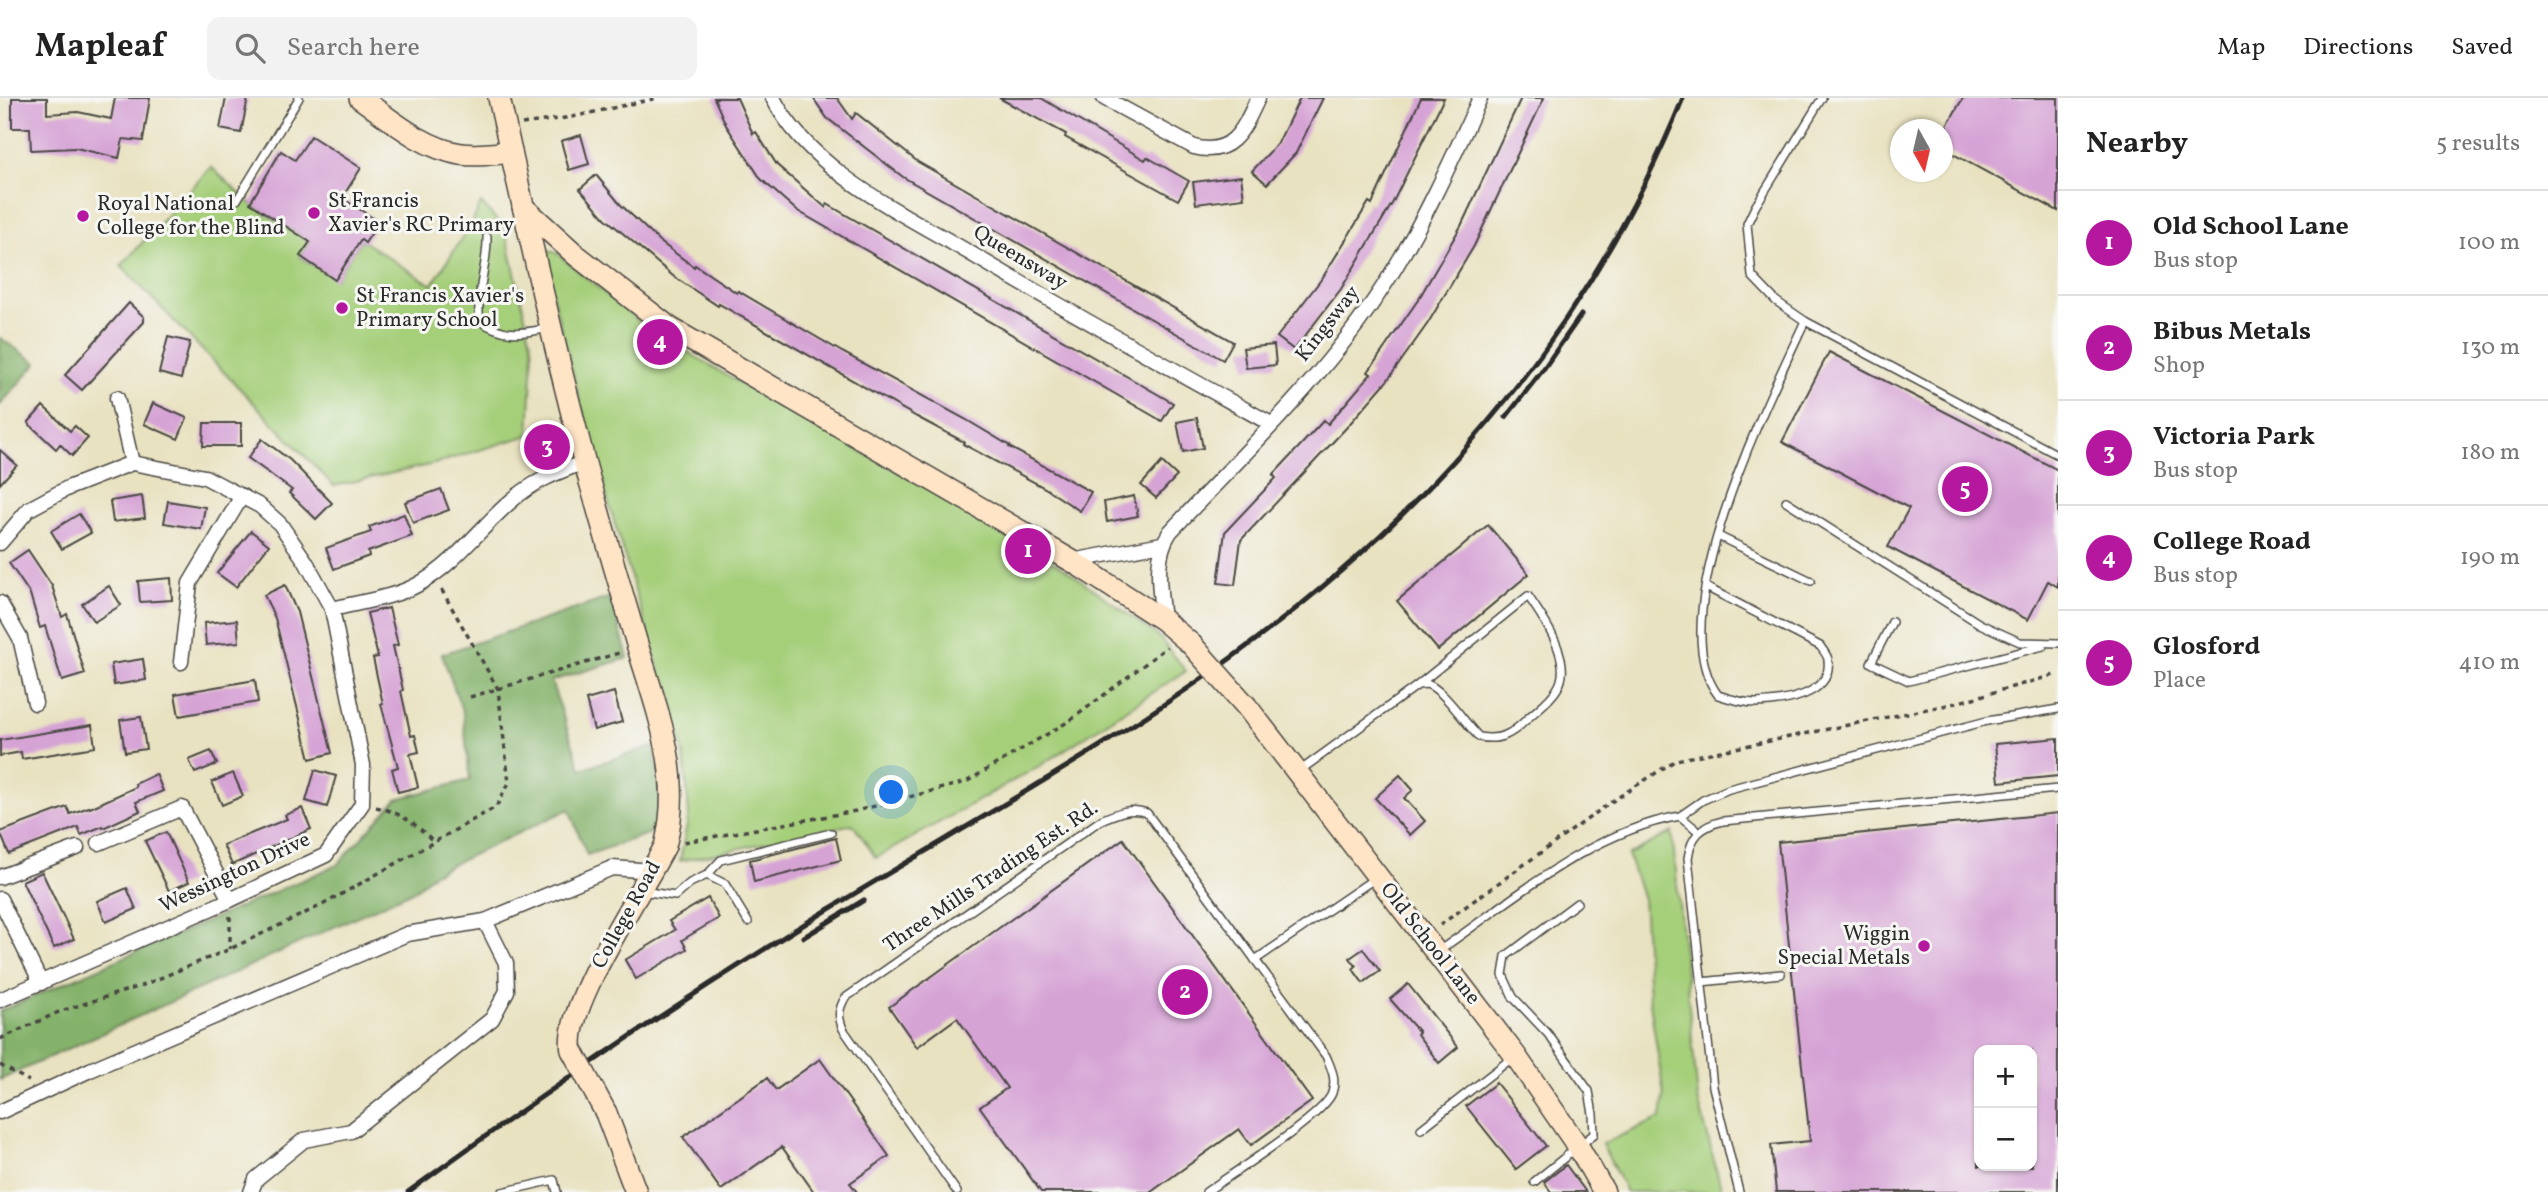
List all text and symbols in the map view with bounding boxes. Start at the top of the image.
search box [207,17,697,80]
text: Mapleaf [35,25,165,71]
icon: search [231,29,269,67]
text: Search here [287,30,420,66]
text: Map [2217,31,2265,65]
text: Directions [2303,31,2413,65]
text: Saved [2451,31,2513,65]
north arrow [1890,119,1953,182]
text: Nearby [2086,123,2188,165]
text: 5 results [2436,128,2520,160]
place label: St Francis Xavier's RC Primary [328,187,515,240]
place label: Royal National College for the Blind [97,190,285,243]
marker: St Francis Xavier's RC Primary [306,205,322,221]
marker: Royal National College for the Blind [75,208,91,224]
text: Old School Lane [2153,209,2349,245]
street label: Queensway [967,218,1073,298]
text: 1 [2104,227,2114,259]
text: 100 m [2458,227,2520,259]
text: Bus stop [2153,245,2238,277]
street label: Kingsway [1289,279,1367,368]
place label: St Francis Xavier's Primary School [356,282,524,335]
marker: St Francis Xavier's Primary School [334,300,350,316]
text: Bibus Metals [2153,314,2311,350]
pin: 4 [637,316,683,368]
text: 2 [2103,332,2115,364]
text: 130 m [2461,332,2520,364]
text: Shop [2153,350,2205,382]
text: Victoria Park [2153,419,2315,455]
pin: 3 [524,421,570,473]
text: 3 [2103,437,2115,469]
text: 180 m [2461,437,2520,469]
text: Bus stop [2153,455,2238,487]
pin: 5 [1942,463,1988,515]
text: College Road [2153,524,2311,560]
pin: 1 [1005,525,1051,577]
text: 4 [2102,542,2116,574]
text: 190 m [2460,542,2520,574]
text: Bus stop [2153,560,2238,592]
text: Glosford [2153,629,2260,665]
text: 5 [2103,647,2115,679]
text: 410 m [2459,647,2520,679]
text: Place [2153,665,2206,697]
your location [874,775,908,809]
street label: Three Mills Trading Est. Rd. [878,794,1104,960]
street label: Wessington Drive [155,825,315,921]
street label: College Road [585,856,669,974]
street label: Old School Lane [1373,877,1487,1011]
place label: Wiggin Special Metals [1778,920,1910,973]
marker: Wiggin Special Metals [1916,938,1932,954]
pin: 2 [1162,966,1208,1018]
map controls [1974,1045,2037,1171]
button: + [1974,1045,2037,1108]
button: − [1974,1108,2037,1171]

